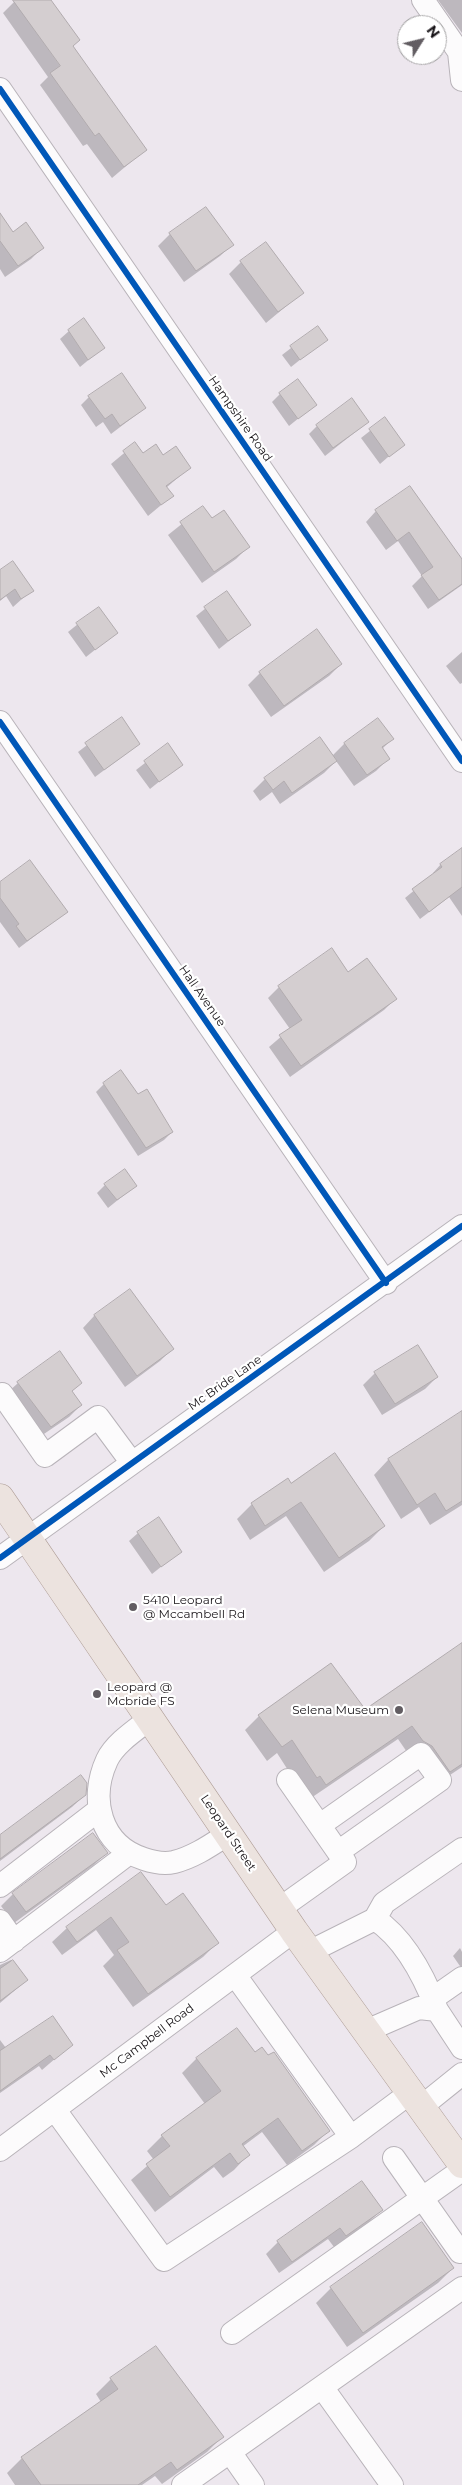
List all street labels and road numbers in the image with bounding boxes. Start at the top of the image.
street label: Hampshire Road [205,373,275,465]
street label: Hall Avenue [176,962,228,1030]
street label: Mc Bride Lane [185,1352,265,1414]
street label: Leopard Street [197,1792,259,1874]
street label: Mc Campbell Road [97,2001,197,2081]

